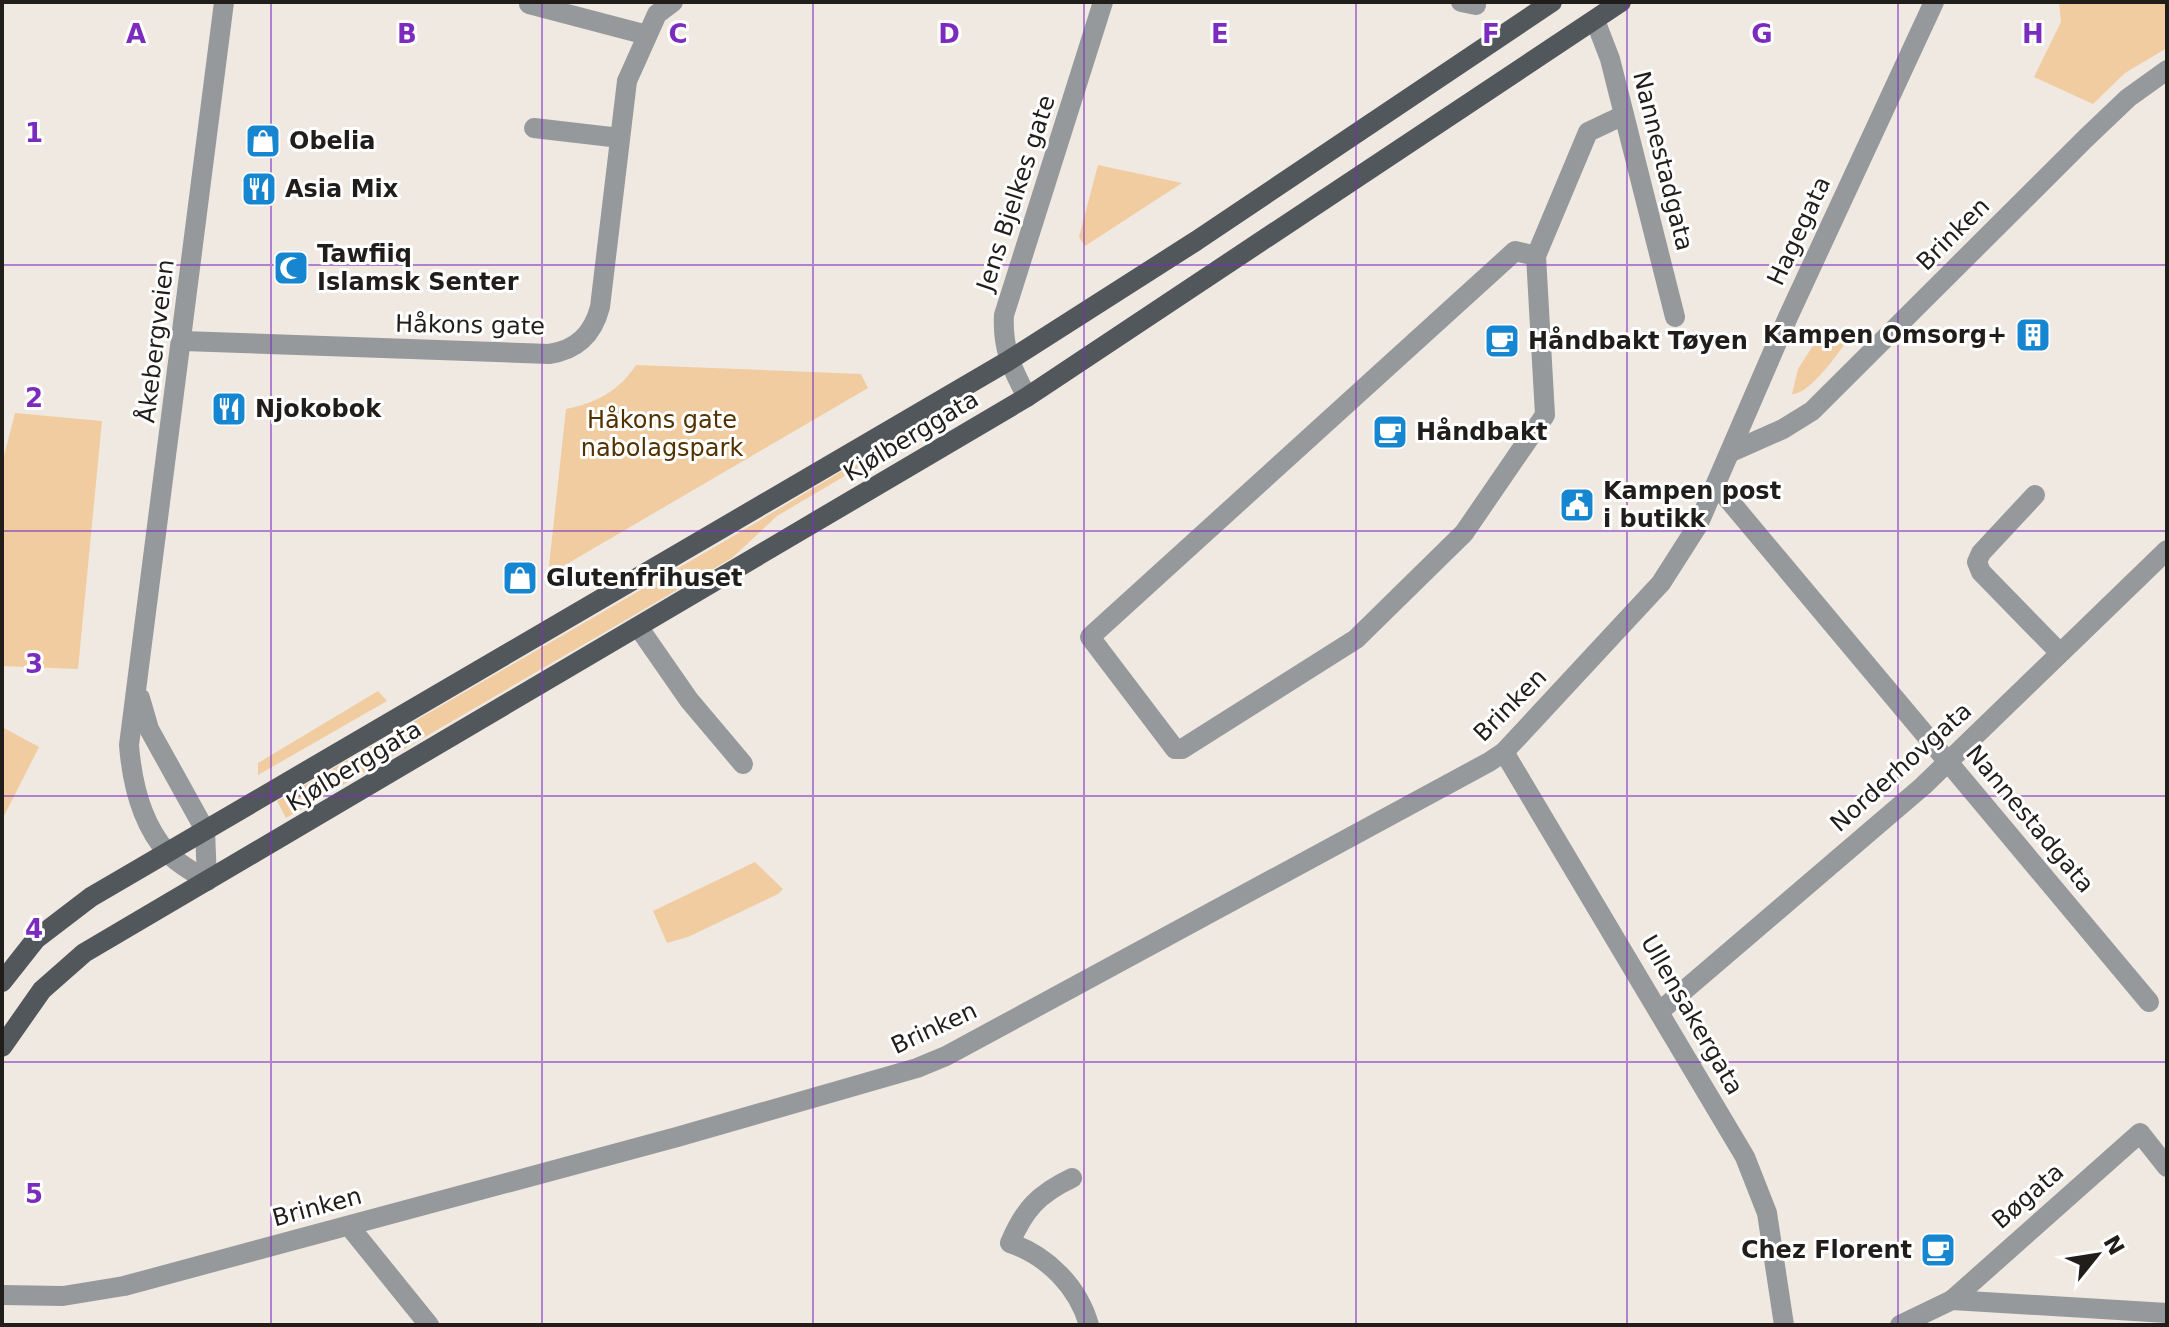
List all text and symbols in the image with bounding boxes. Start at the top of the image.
text: A [126,19,146,49]
text: B [397,19,417,49]
text: C [668,19,688,49]
text: D [938,19,960,49]
text: E [1211,19,1229,49]
text: F [1482,19,1500,49]
text: G [1751,19,1773,49]
text: H [2022,19,2044,49]
street label: Nannestadgata [1627,68,1699,254]
street label: Jens Bjelkes gate [971,92,1061,296]
text: 1 [25,118,43,148]
shop icon: Obelia [244,122,282,160]
place label: Obelia [289,127,376,155]
restaurant icon: Asia Mix [240,170,278,208]
street label: Hagegata [1762,172,1836,290]
place label: Asia Mix [285,175,399,203]
street label: Brinken [1911,192,1995,276]
place label: Tawfiiq Islamsk Senter [317,240,519,296]
mosque icon: Tawfiiq Islamsk Senter [272,249,310,287]
street label: Åkebergveien [131,258,180,424]
street label: Håkons gate [395,309,545,340]
building icon: Kampen Omsorg+ [2014,316,2052,354]
place label: Kampen Omsorg+ [1763,321,2007,349]
cafe icon: Håndbakt Tøyen [1483,322,1521,360]
place label: Håndbakt Tøyen [1528,326,1748,355]
text: 2 [25,383,43,413]
street label: Kjølberggata [838,385,984,487]
restaurant icon: Njokobok [210,390,248,428]
place label: Njokobok [255,395,382,423]
park label: Håkons gate nabolagspark [581,405,743,462]
cafe icon: Håndbakt [1371,413,1409,451]
place label: Håndbakt [1416,417,1547,446]
place label: Kampen post i butikk [1603,477,1781,533]
public building icon: Kampen post i butikk [1558,486,1596,524]
shop icon: Glutenfrihuset [501,559,539,597]
place label: Glutenfrihuset [546,564,743,592]
text: 3 [25,649,43,679]
street label: Brinken [1468,663,1552,747]
street label: Norderhovgata [1825,696,1977,838]
street label: Kjølberggata [281,715,427,817]
street label: Nannestadgata [1960,740,2100,898]
text: 4 [25,914,43,944]
street label: Ullensakergata [1635,930,1749,1100]
street label: Brinken [887,996,981,1060]
street label: Bøgata [1987,1157,2069,1235]
text: 5 [25,1179,43,1209]
street label: Brinken [269,1182,365,1232]
north arrow [2057,1215,2137,1295]
cafe icon: Chez Florent [1919,1231,1957,1269]
text: N [2098,1231,2129,1259]
place label: Chez Florent [1741,1236,1912,1264]

